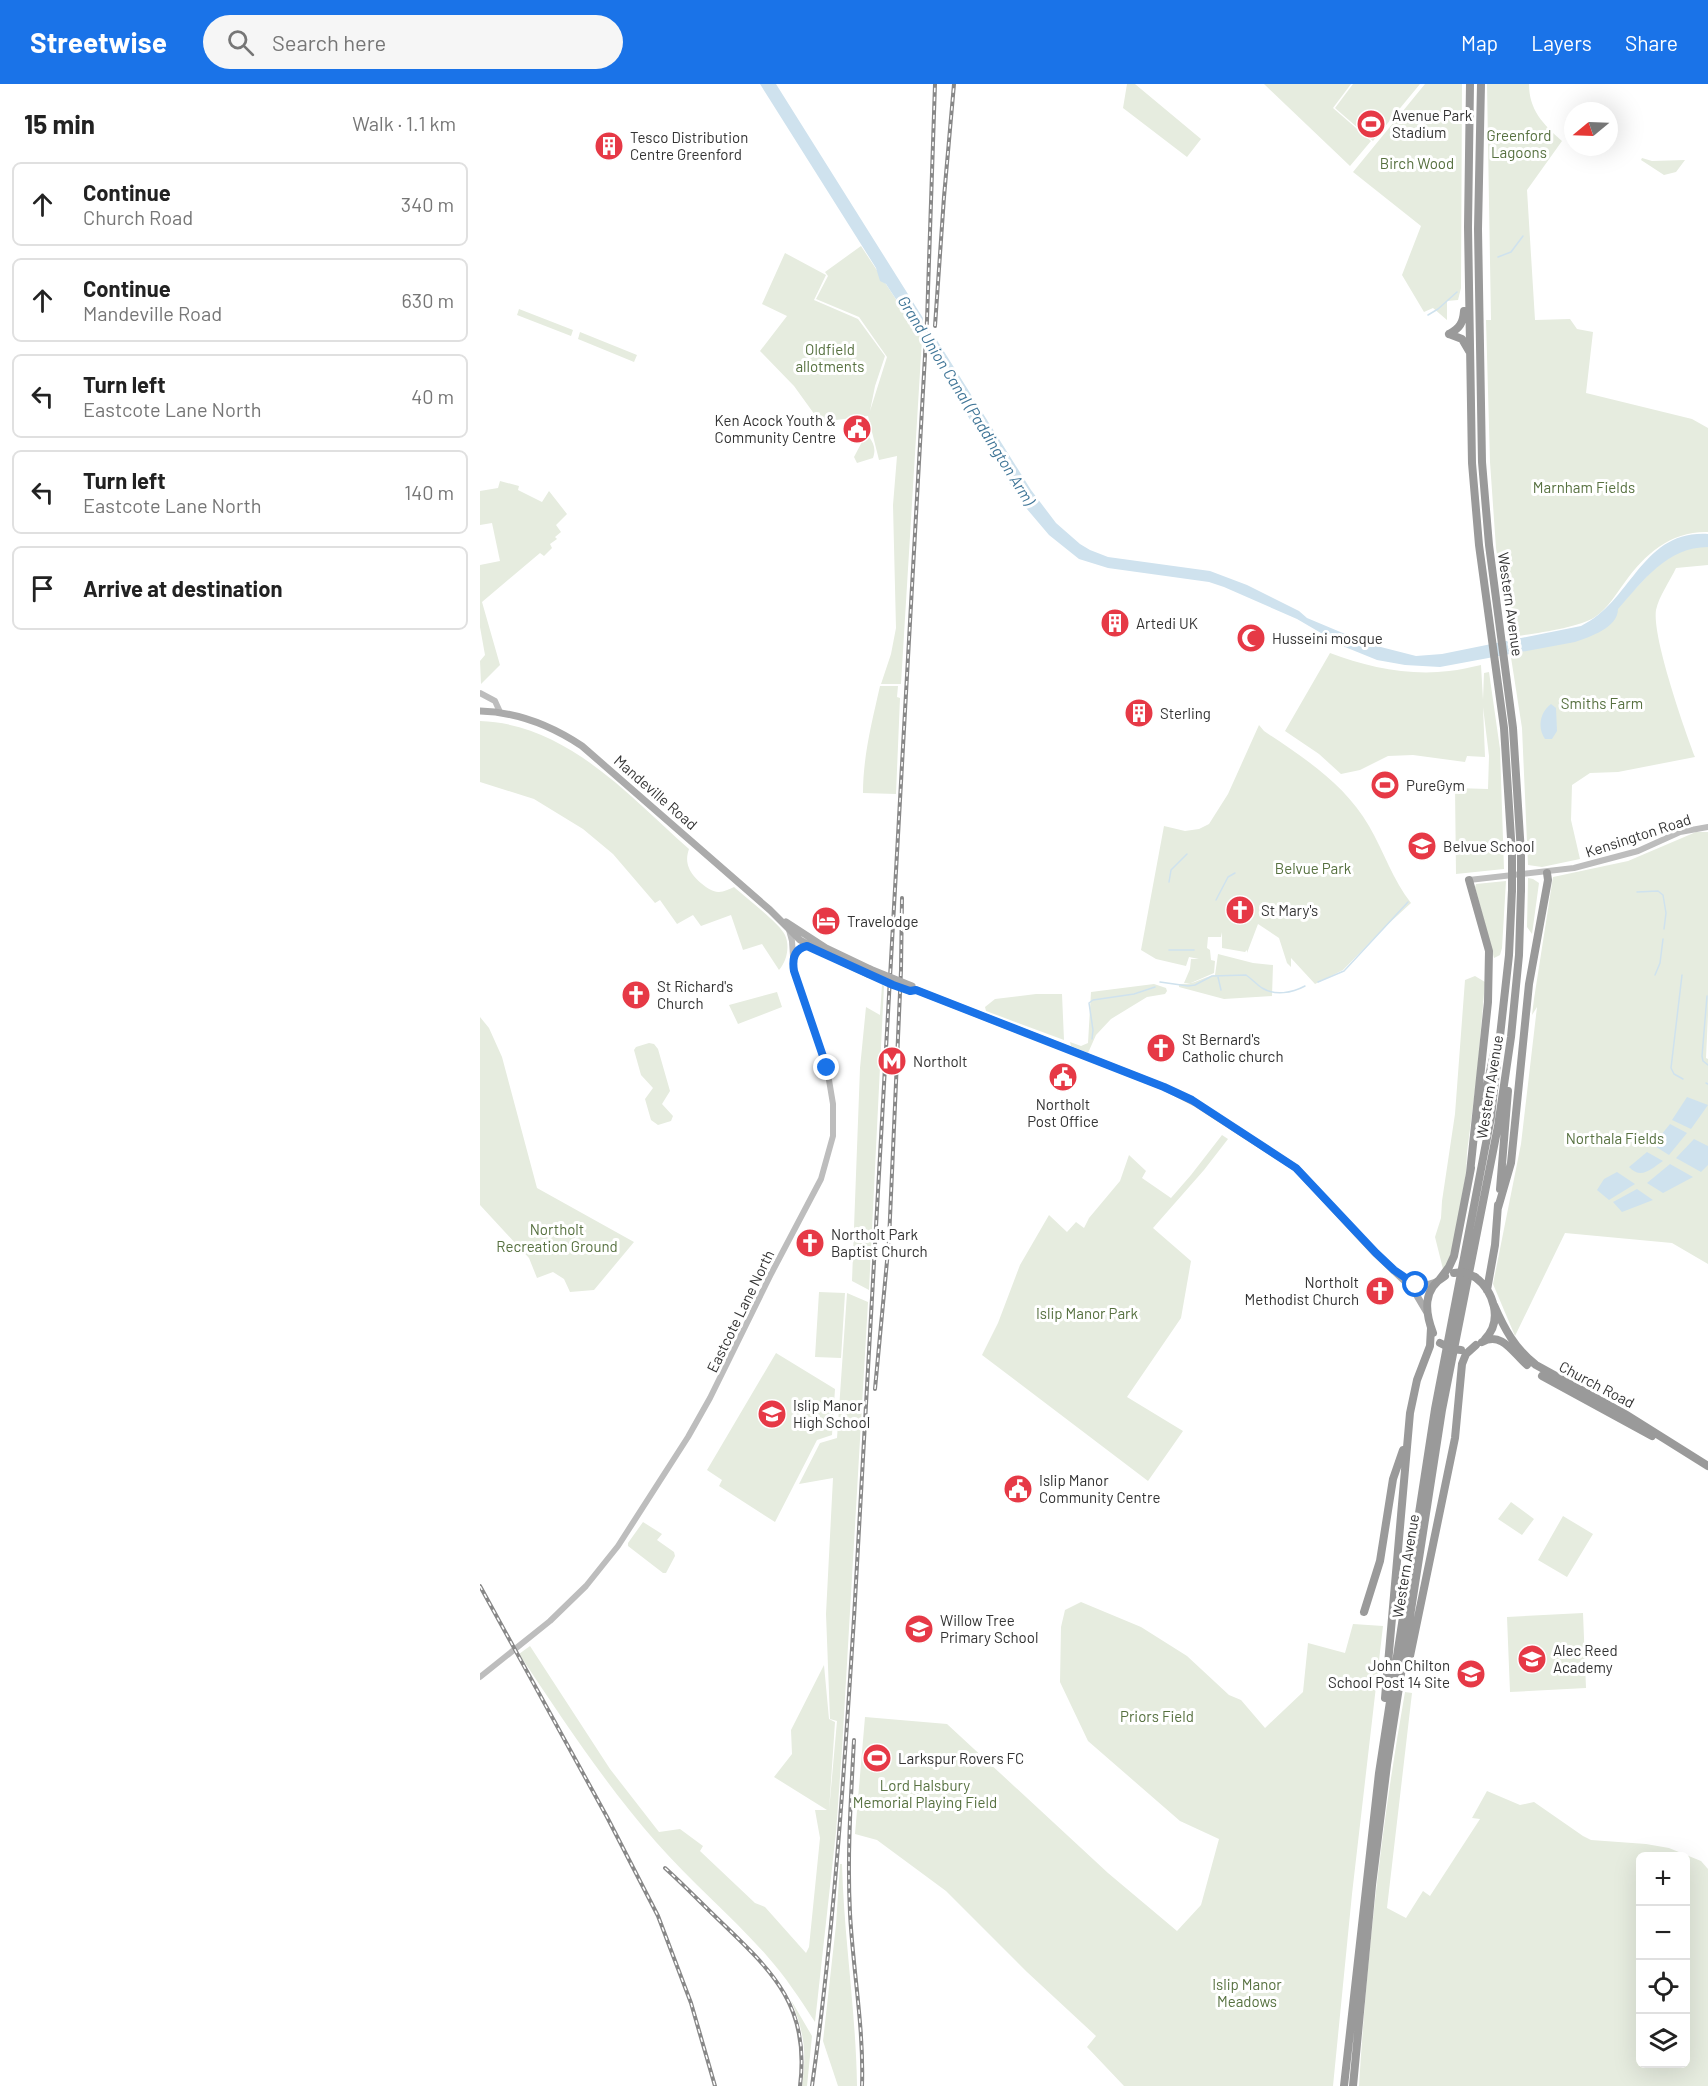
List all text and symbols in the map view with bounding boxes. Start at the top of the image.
search box [203,15,623,69]
text: Streetwise [30,25,167,59]
icon: search [224,26,257,59]
text: Search here [272,29,386,55]
text: Map [1461,30,1498,55]
text: Layers [1531,30,1592,55]
text: Share [1625,30,1678,55]
north arrow [1564,102,1618,156]
place label: Avenue Park Stadium [1392,106,1473,141]
text: 15 min [24,108,95,139]
sports icon: Avenue Park Stadium [1355,108,1387,140]
text: Walk · 1.1 km [352,111,456,135]
park label: Greenford Lagoons [1486,126,1552,161]
place label: Tesco Distribution Centre Greenford [630,128,748,163]
building icon: Tesco Distribution Centre Greenford [593,130,625,162]
park label: Birch Wood [1380,154,1454,172]
text: Continue [83,179,171,205]
icon: ahead [26,188,59,221]
text: 340 m [401,192,454,216]
text: Church Road [83,205,193,229]
text: Continue [83,275,171,301]
icon: ahead [26,284,59,317]
text: 630 m [402,288,454,312]
water label: Grand Union Canal (Paddington Arm) [894,292,1040,509]
text: Mandeville Road [83,301,222,325]
park label: Oldfield allotments [795,340,865,375]
text: Turn left [83,371,166,397]
icon: left [26,380,59,413]
text: 40 m [411,384,454,408]
text: Eastcote Lane North [83,397,262,421]
place label: Ken Acock Youth & Community Centre [715,411,836,446]
public building icon: Ken Acock Youth & Community Centre [841,413,873,445]
text: Turn left [83,467,166,493]
icon: left [26,476,59,509]
park label: Marnham Fields [1533,478,1635,496]
text: 140 m [404,480,454,504]
text: Eastcote Lane North [83,493,262,517]
street label: Western Avenue [1495,551,1527,657]
icon: arrive [26,572,59,605]
text: Arrive at destination [83,575,282,601]
building icon: Artedi UK [1099,607,1131,639]
place label: Artedi UK [1136,614,1198,632]
mosque icon: Husseini mosque [1235,622,1267,654]
place label: Husseini mosque [1272,629,1383,647]
park label: Smiths Farm [1561,694,1643,712]
building icon: Sterling [1123,697,1155,729]
place label: Sterling [1160,704,1211,722]
street label: Mandeville Road [611,751,701,833]
sports icon: PureGym [1369,769,1401,801]
place label: PureGym [1406,776,1465,794]
street label: Kensington Road [1583,809,1693,861]
school or university icon: Belvue School [1406,830,1438,862]
place label: Belvue School [1443,837,1534,855]
park label: Belvue Park [1275,859,1352,877]
church icon: St Mary's [1224,894,1256,926]
place label: St Mary's [1261,901,1318,919]
hotel icon: Travelodge [810,905,842,937]
place label: Travelodge [847,912,918,930]
place label: St Richard's Church [657,977,733,1012]
church icon: St Richard's Church [620,979,652,1011]
place label: St Bernard's Catholic church [1182,1030,1284,1065]
church icon: St Bernard's Catholic church [1145,1032,1177,1064]
street label: Western Avenue [1472,1034,1506,1140]
metro station icon: Northolt [876,1045,908,1077]
place label: Northolt [913,1052,968,1070]
route end [813,1054,839,1080]
public building icon: Northolt Post Office [1047,1061,1079,1093]
place label: Northolt Post Office [1027,1095,1099,1130]
park label: Northala Fields [1566,1129,1664,1147]
park label: Northolt Recreation Ground [496,1220,618,1255]
place label: Northolt Park Baptist Church [831,1225,928,1260]
church icon: Northolt Park Baptist Church [794,1227,826,1259]
street label: Eastcote Lane North [703,1247,777,1375]
route start [1402,1271,1428,1297]
place label: Northolt Methodist Church [1245,1273,1359,1308]
church icon: Northolt Methodist Church [1364,1275,1396,1307]
park label: Islip Manor Park [1036,1304,1139,1322]
street label: Church Road [1556,1357,1638,1411]
place label: Islip Manor High School [793,1396,870,1431]
school or university icon: Islip Manor High School [756,1398,788,1430]
place label: Islip Manor Community Centre [1039,1471,1160,1506]
public building icon: Islip Manor Community Centre [1002,1473,1034,1505]
street label: Western Avenue [1388,1513,1422,1619]
place label: Willow Tree Primary School [940,1611,1038,1646]
school or university icon: Willow Tree Primary School [903,1613,935,1645]
place label: Alec Reed Academy [1553,1641,1618,1676]
school or university icon: Alec Reed Academy [1516,1643,1548,1675]
place label: John Chilton School Post 14 Site [1328,1656,1450,1691]
school or university icon: John Chilton School Post 14 Site [1455,1658,1487,1690]
park label: Priors Field [1120,1707,1194,1725]
sports icon: Larkspur Rovers FC [861,1742,893,1774]
place label: Larkspur Rovers FC [898,1749,1024,1767]
park label: Lord Halsbury Memorial Playing Field [853,1776,997,1811]
map controls [1636,1852,1690,2068]
button: + [1636,1852,1690,1906]
button: − [1636,1906,1690,1960]
button: locate [1636,1960,1690,2014]
park label: Islip Manor Meadows [1212,1975,1282,2010]
button: layers [1636,2014,1690,2068]

